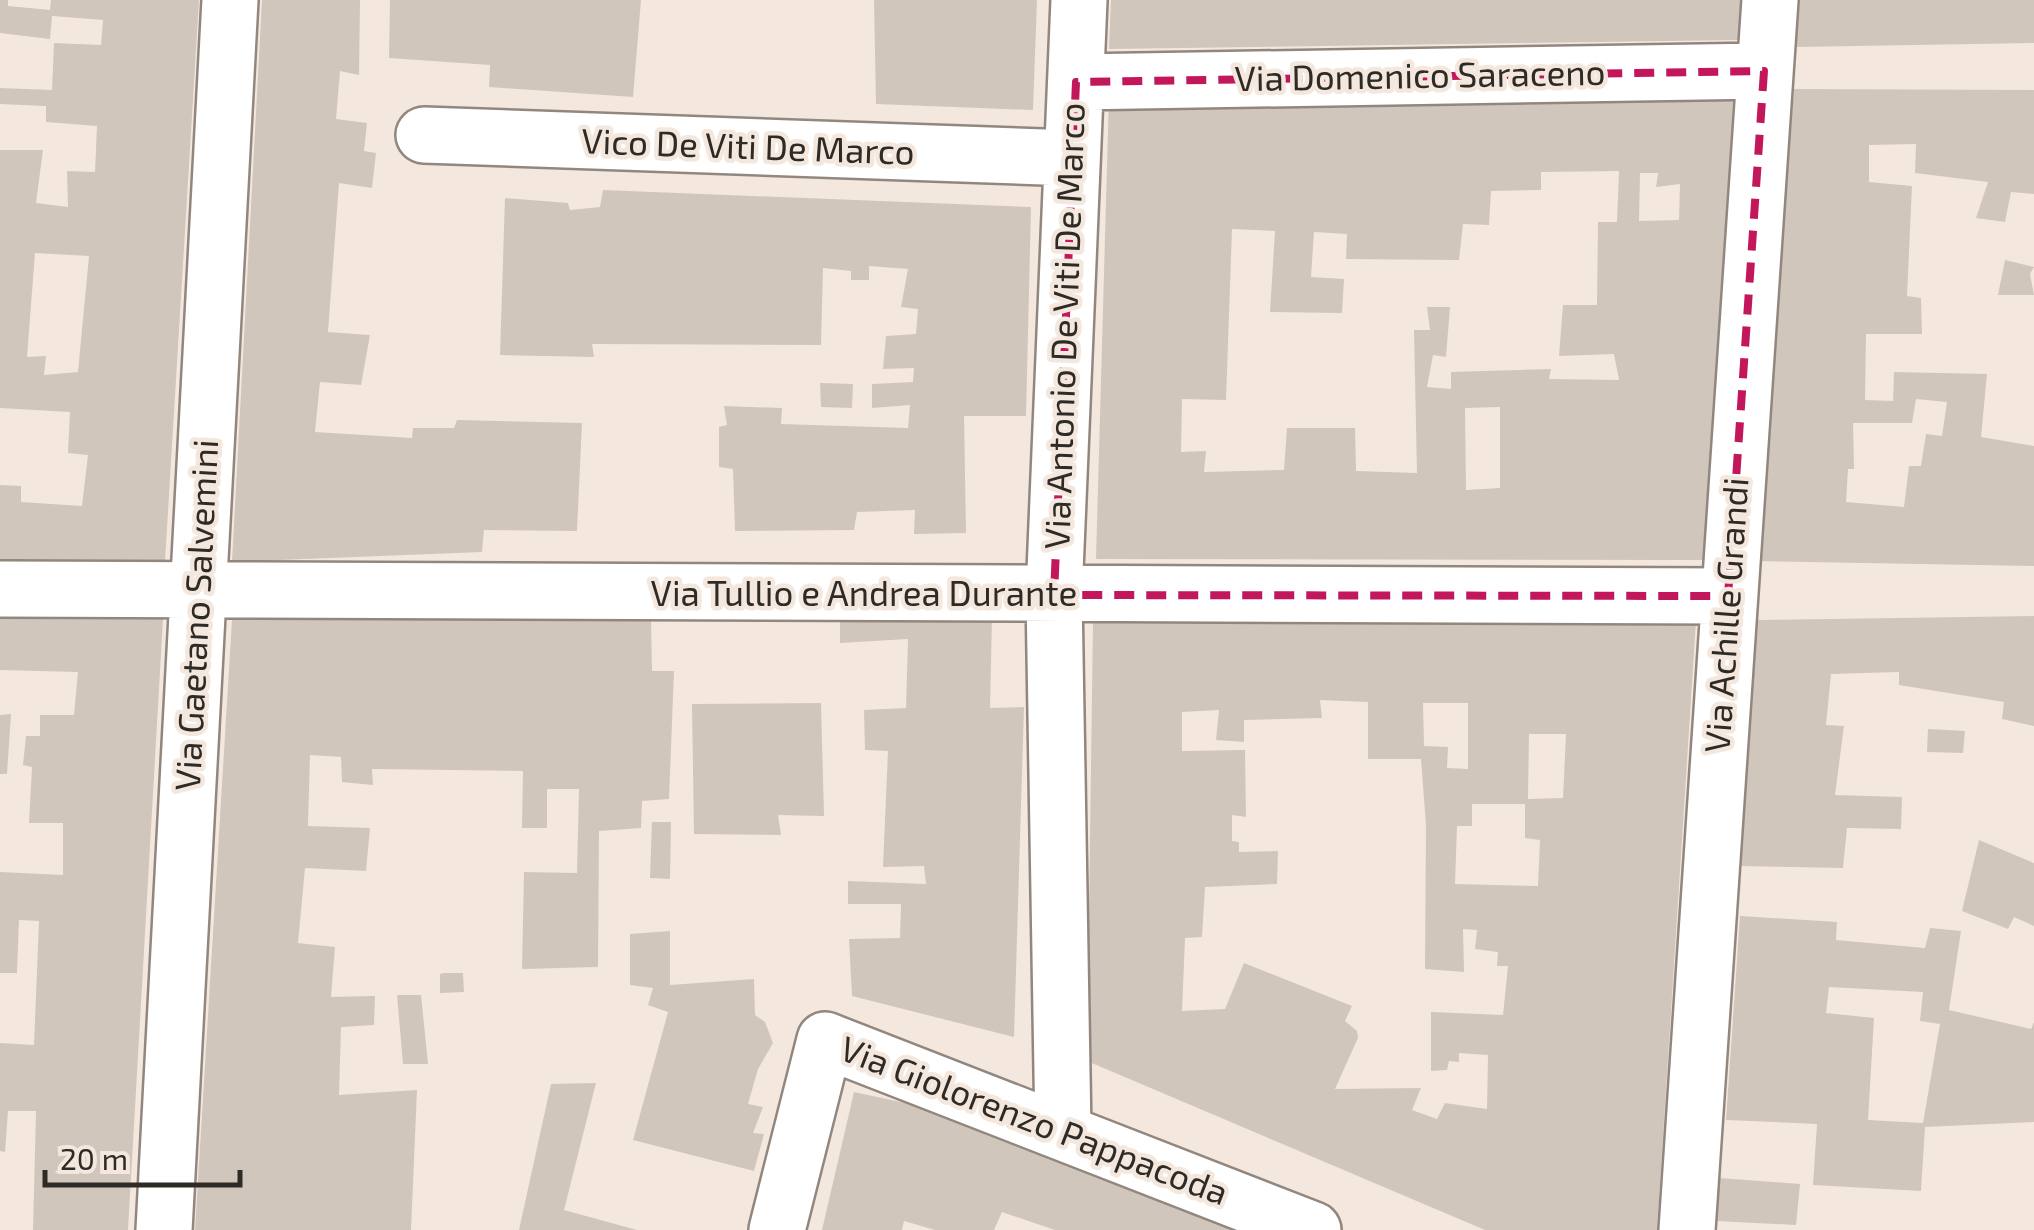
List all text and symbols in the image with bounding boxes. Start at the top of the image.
street label: Via Domenico Saraceno [1234,50,1606,98]
street label: Via Antonio De Viti De Marco [1034,102,1092,550]
street label: Vico De Viti De Marco [581,118,915,172]
street label: Via Gaetano Salvemini [165,438,225,792]
street label: Via Achille Grandi [1694,476,1756,754]
street label: Via Tullio e Andrea Durante [651,571,1077,613]
street label: Via Giolorenzo Pappacoda [835,1026,1234,1212]
scale bar [45,1125,240,1187]
text: 20 m [60,1140,128,1176]

